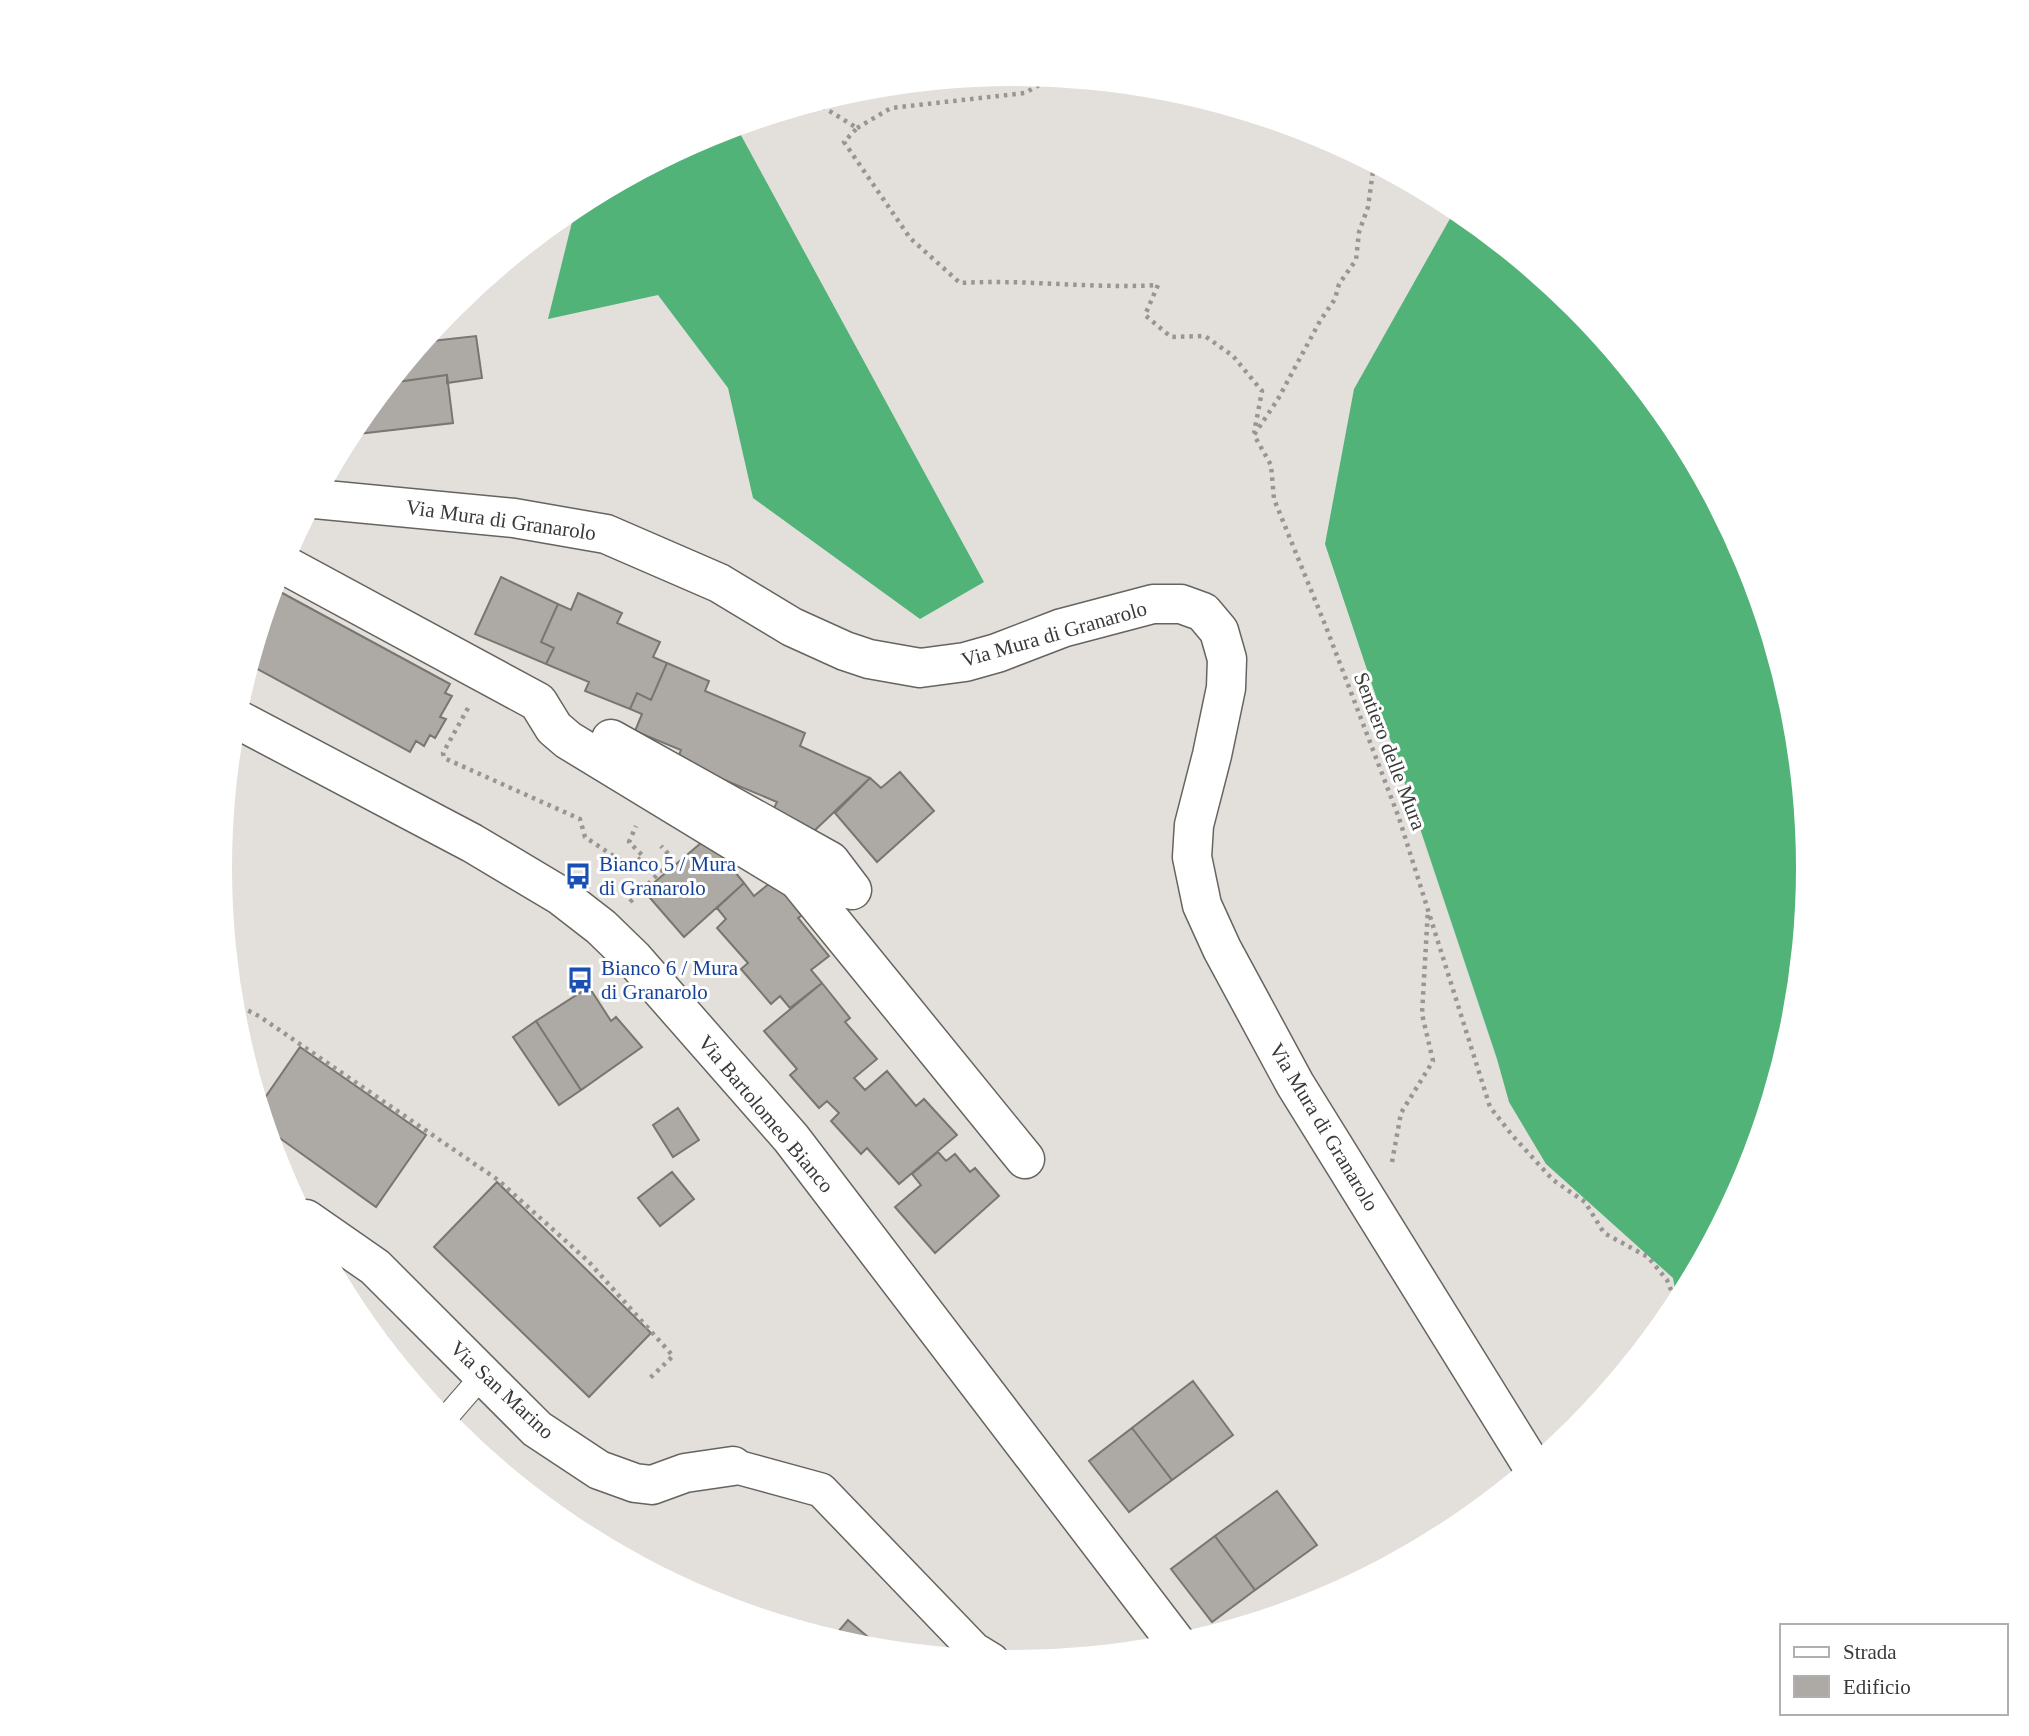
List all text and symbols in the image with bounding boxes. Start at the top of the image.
street label: Via Mura di Granarolo [404,495,598,545]
street label: Via Mura di Granarolo [959,596,1149,672]
street label: Sentiero delle Mura [1349,669,1431,834]
place label: Bianco 5 / Mura di Granarolo [599,852,737,900]
bus stop icon: Bianco 5 / Mura di Granarolo [563,861,593,891]
place label: Bianco 6 / Mura di Granarolo [601,956,739,1004]
bus stop icon: Bianco 6 / Mura di Granarolo [565,965,595,995]
street label: Via Bartolomeo Bianco [693,1030,839,1198]
street label: Via Mura di Granarolo [1264,1039,1384,1215]
street label: Via San Marino [445,1336,559,1444]
legend [1780,1624,2008,1715]
text: Strada [1843,1640,1897,1664]
text: Edificio [1843,1675,1911,1699]

